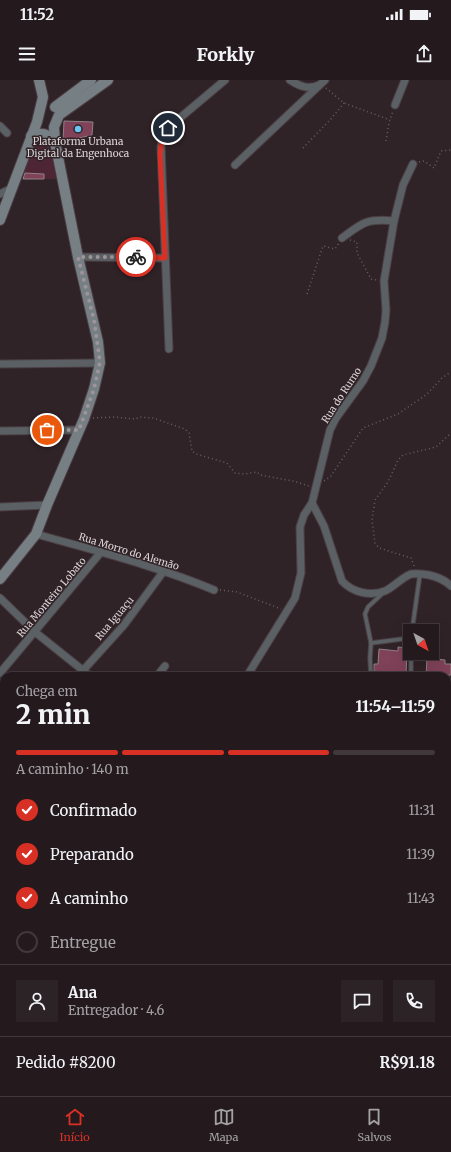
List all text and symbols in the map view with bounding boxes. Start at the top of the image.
text: 11:52 [20,5,54,24]
icon: menu [16,43,38,65]
text: Forkly [197,43,254,66]
icon: share [413,43,435,65]
pin [151,111,185,145]
icon: home [157,117,179,139]
marker: Plataforma Urbana Digital da Engenhoca [73,124,83,134]
place label: Plataforma Urbana Digital da Engenhoca [27,135,130,160]
courier [116,237,156,277]
icon: bike [125,246,147,268]
street label: Rua do Rumo [319,365,364,426]
pin [30,413,64,447]
icon: bag [36,419,58,441]
street label: Rua Morro do Alemão [77,530,181,573]
street label: Rua Monteiro Lobato [14,554,89,640]
street label: Rua Iguaçu [92,594,137,643]
north arrow [403,624,439,660]
map controls [403,624,439,660]
text: Chega em [16,683,77,700]
text: 11:54–11:59 [355,697,435,716]
text: 2 min [16,698,90,731]
text: A caminho · 140 m [16,761,129,778]
icon: check [16,799,38,821]
text: Confirmado [50,801,137,820]
text: 11:31 [408,802,435,819]
icon: check [16,843,38,865]
text: Preparando [50,845,134,864]
text: 11:39 [406,846,435,863]
icon: check [16,887,38,909]
text: A caminho [50,889,128,908]
text: 11:43 [407,890,435,907]
text: Entregue [50,933,116,952]
button: person [16,980,58,1022]
button: chat [341,980,383,1022]
button: phone [393,980,435,1022]
text: Ana [68,983,97,1002]
text: Entregador · 4.6 [68,1002,164,1019]
text: Pedido #8200 [16,1053,116,1072]
text: R$91.18 [379,1053,435,1072]
tab: Início [60,1106,90,1144]
tab: Mapa [209,1106,238,1144]
tab: Salvos [357,1106,391,1144]

